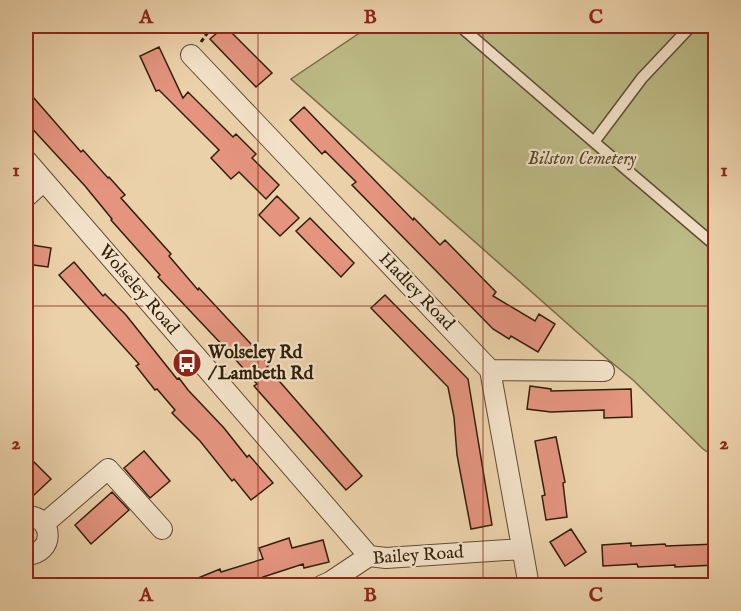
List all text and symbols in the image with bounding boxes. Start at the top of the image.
text: A [138,5,154,30]
text: B [363,5,377,30]
text: C [589,5,603,30]
park label: Bilston Cemetery [528,148,636,171]
text: 1 [12,158,20,183]
text: 1 [720,158,728,183]
street label: Wolseley Road [93,240,184,340]
street label: Hadley Road [373,248,459,336]
place label: Wolseley Rd / Lambeth Rd [207,342,314,386]
bus stop icon: Wolseley Rd / Lambeth Rd [171,347,203,379]
text: 2 [11,431,21,456]
text: 2 [719,431,729,456]
street label: Bailey Road [372,541,465,571]
text: A [138,583,154,608]
text: B [363,583,377,608]
text: C [589,583,603,608]

